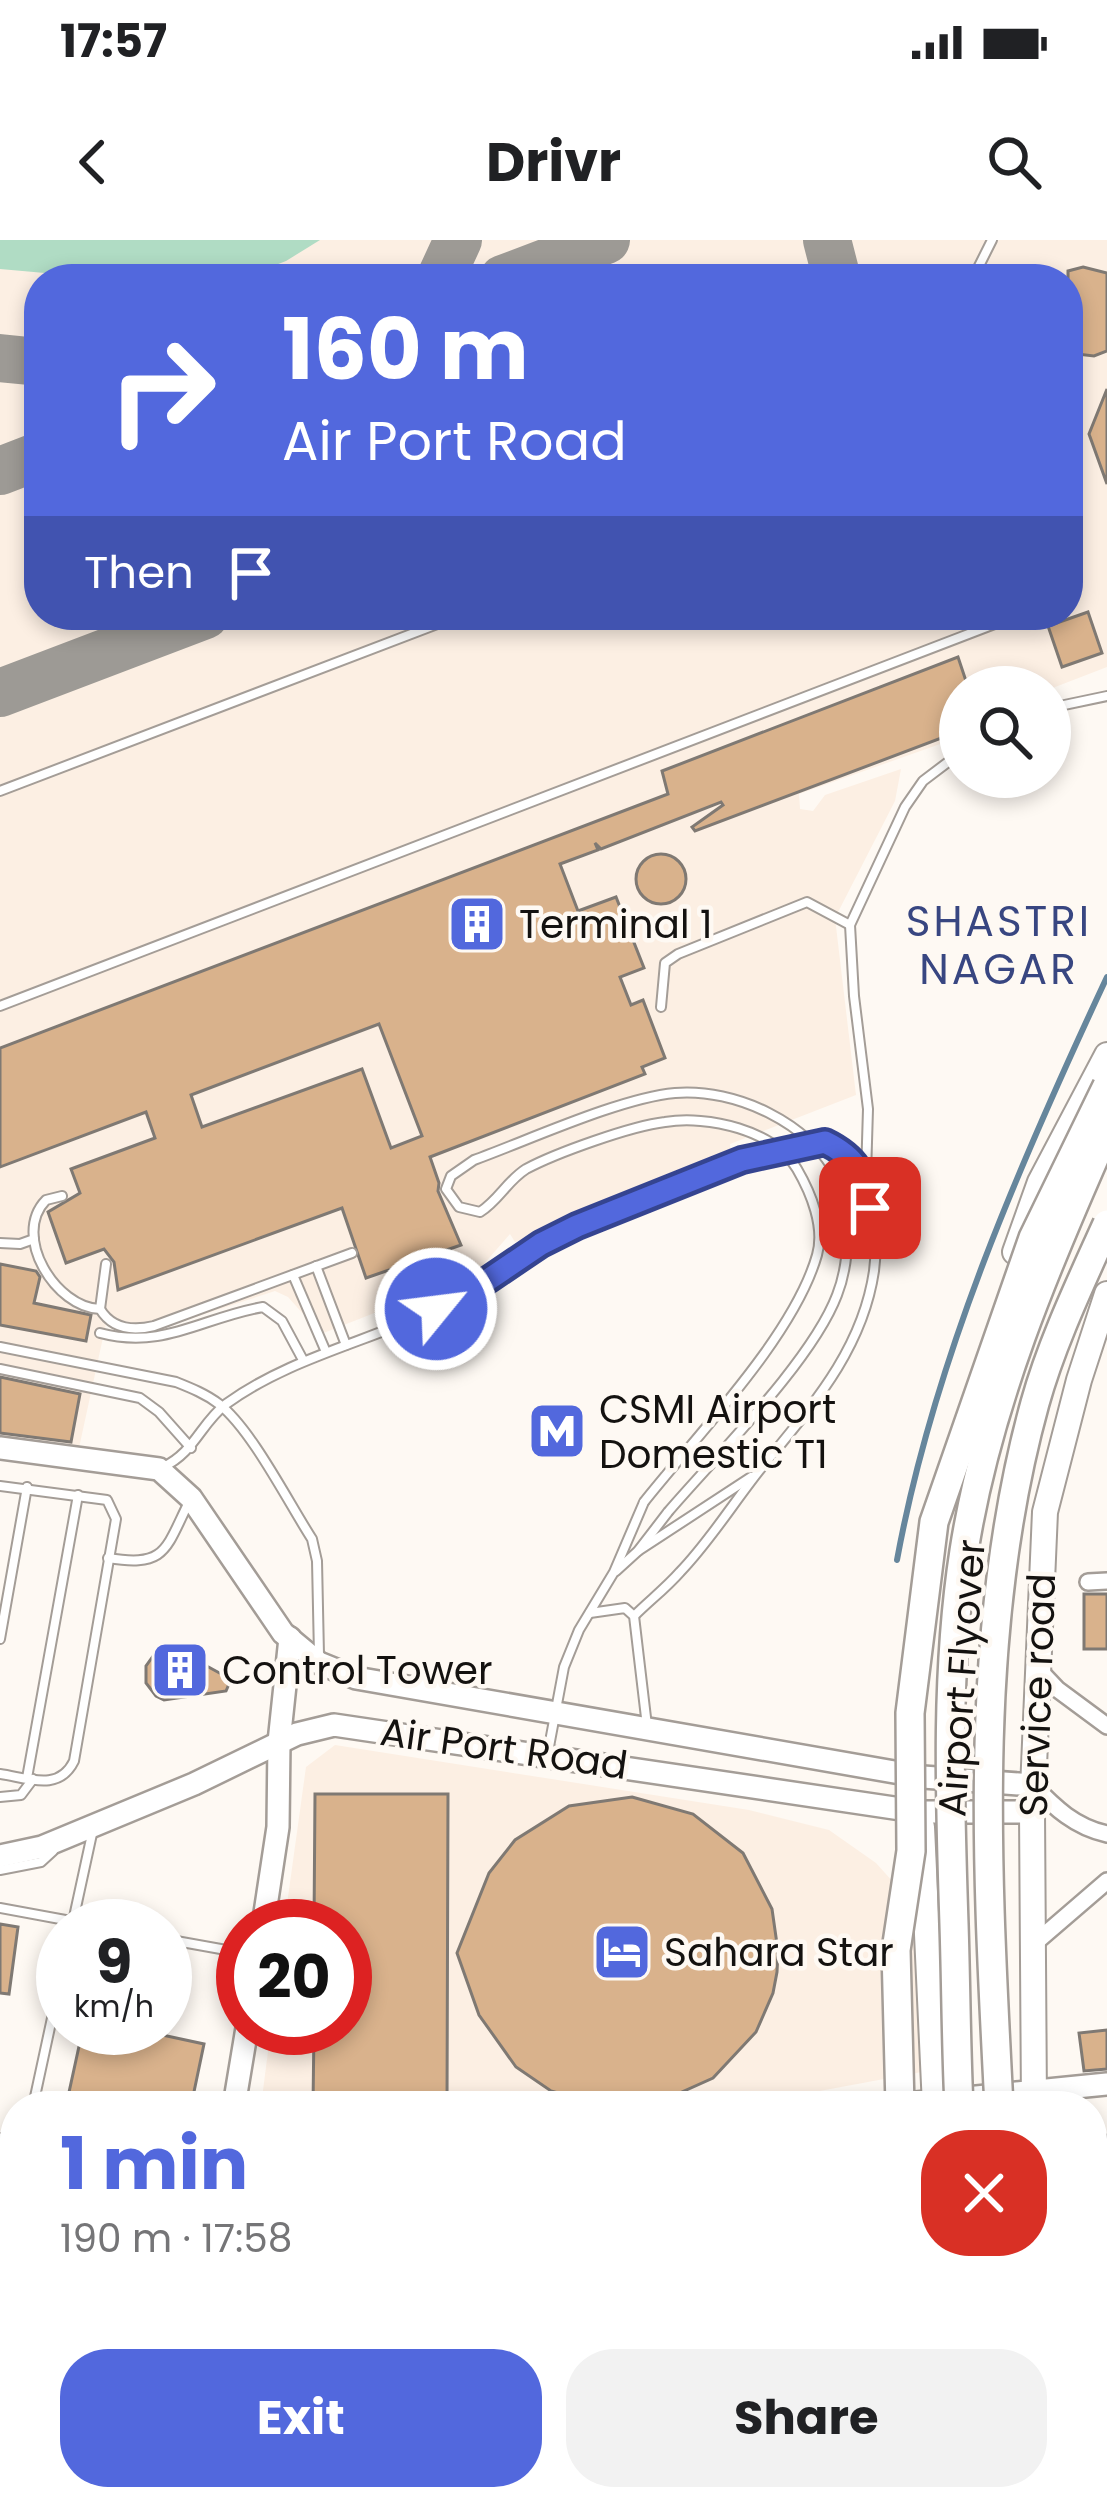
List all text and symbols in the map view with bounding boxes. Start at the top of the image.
text: 17:57 [60,10,167,73]
text: Drivr [486,124,621,200]
icon: back [60,129,126,195]
icon: search [981,129,1047,195]
text: 160 m [282,291,529,408]
icon: right [84,312,240,468]
text: Air Port Road [282,403,627,479]
icon: arrive [218,540,284,606]
text: Then [84,541,194,604]
map controls [939,666,1071,798]
button: search [939,666,1071,798]
district label: SHASTRI NAGAR [906,892,1092,999]
building icon: Terminal 1 [446,893,508,955]
place label: Terminal 1 [519,897,712,952]
pin [819,1157,921,1259]
icon: arrive [837,1175,903,1241]
position arrow [373,1246,499,1372]
place label: CSMI Airport Domestic T1 [599,1382,836,1482]
metro station icon: CSMI Airport Domestic T1 [526,1400,588,1462]
street label: Airport Flyover [924,1538,999,1818]
street label: Service road [1006,1572,1069,1818]
building icon: Control Tower [149,1639,211,1701]
place label: Control Tower [222,1643,493,1698]
street label: Air Port Road [377,1704,631,1793]
speed limit sign: 20 [216,1899,372,2055]
text: 9 [96,1920,132,2004]
hotel icon: Sahara Star [591,1921,653,1983]
place label: Sahara Star [664,1925,894,1980]
text: km/h [74,1985,154,2028]
text: 1 min [60,2113,248,2214]
button: close [921,2130,1047,2256]
text: 190 m · 17:58 [60,2211,292,2266]
button: Exit [60,2349,542,2487]
button: Share [566,2349,1047,2487]

